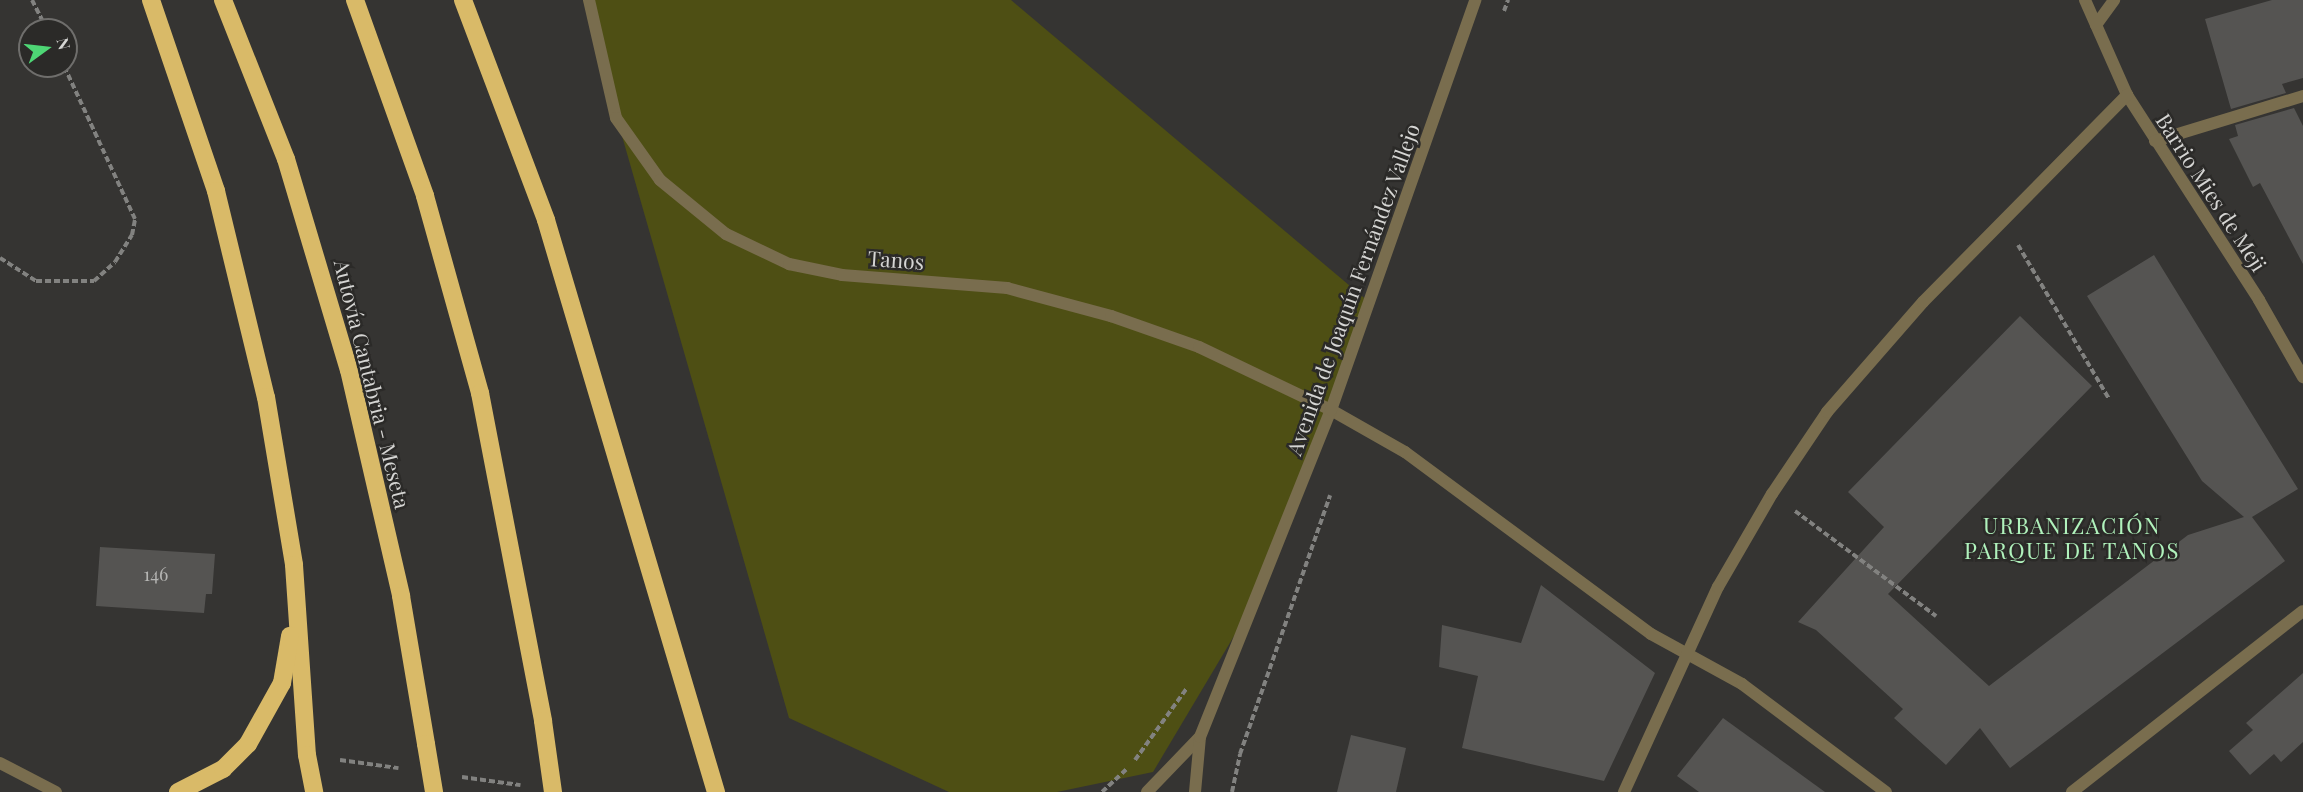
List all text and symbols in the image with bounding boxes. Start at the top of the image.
north arrow [18,18,78,78]
text: N [52,35,76,52]
street label: Barrio Mies de Meji [2152,108,2272,276]
street label: Avenida de Joaquín Fernández Vallejo [1280,119,1424,459]
street label: Tanos [867,244,925,274]
street label: Autovía Cantabria - Meseta [330,257,416,511]
district label: URBANIZACIÓN PARQUE DE TANOS [1964,512,2180,564]
house number: 146 [144,563,168,585]

